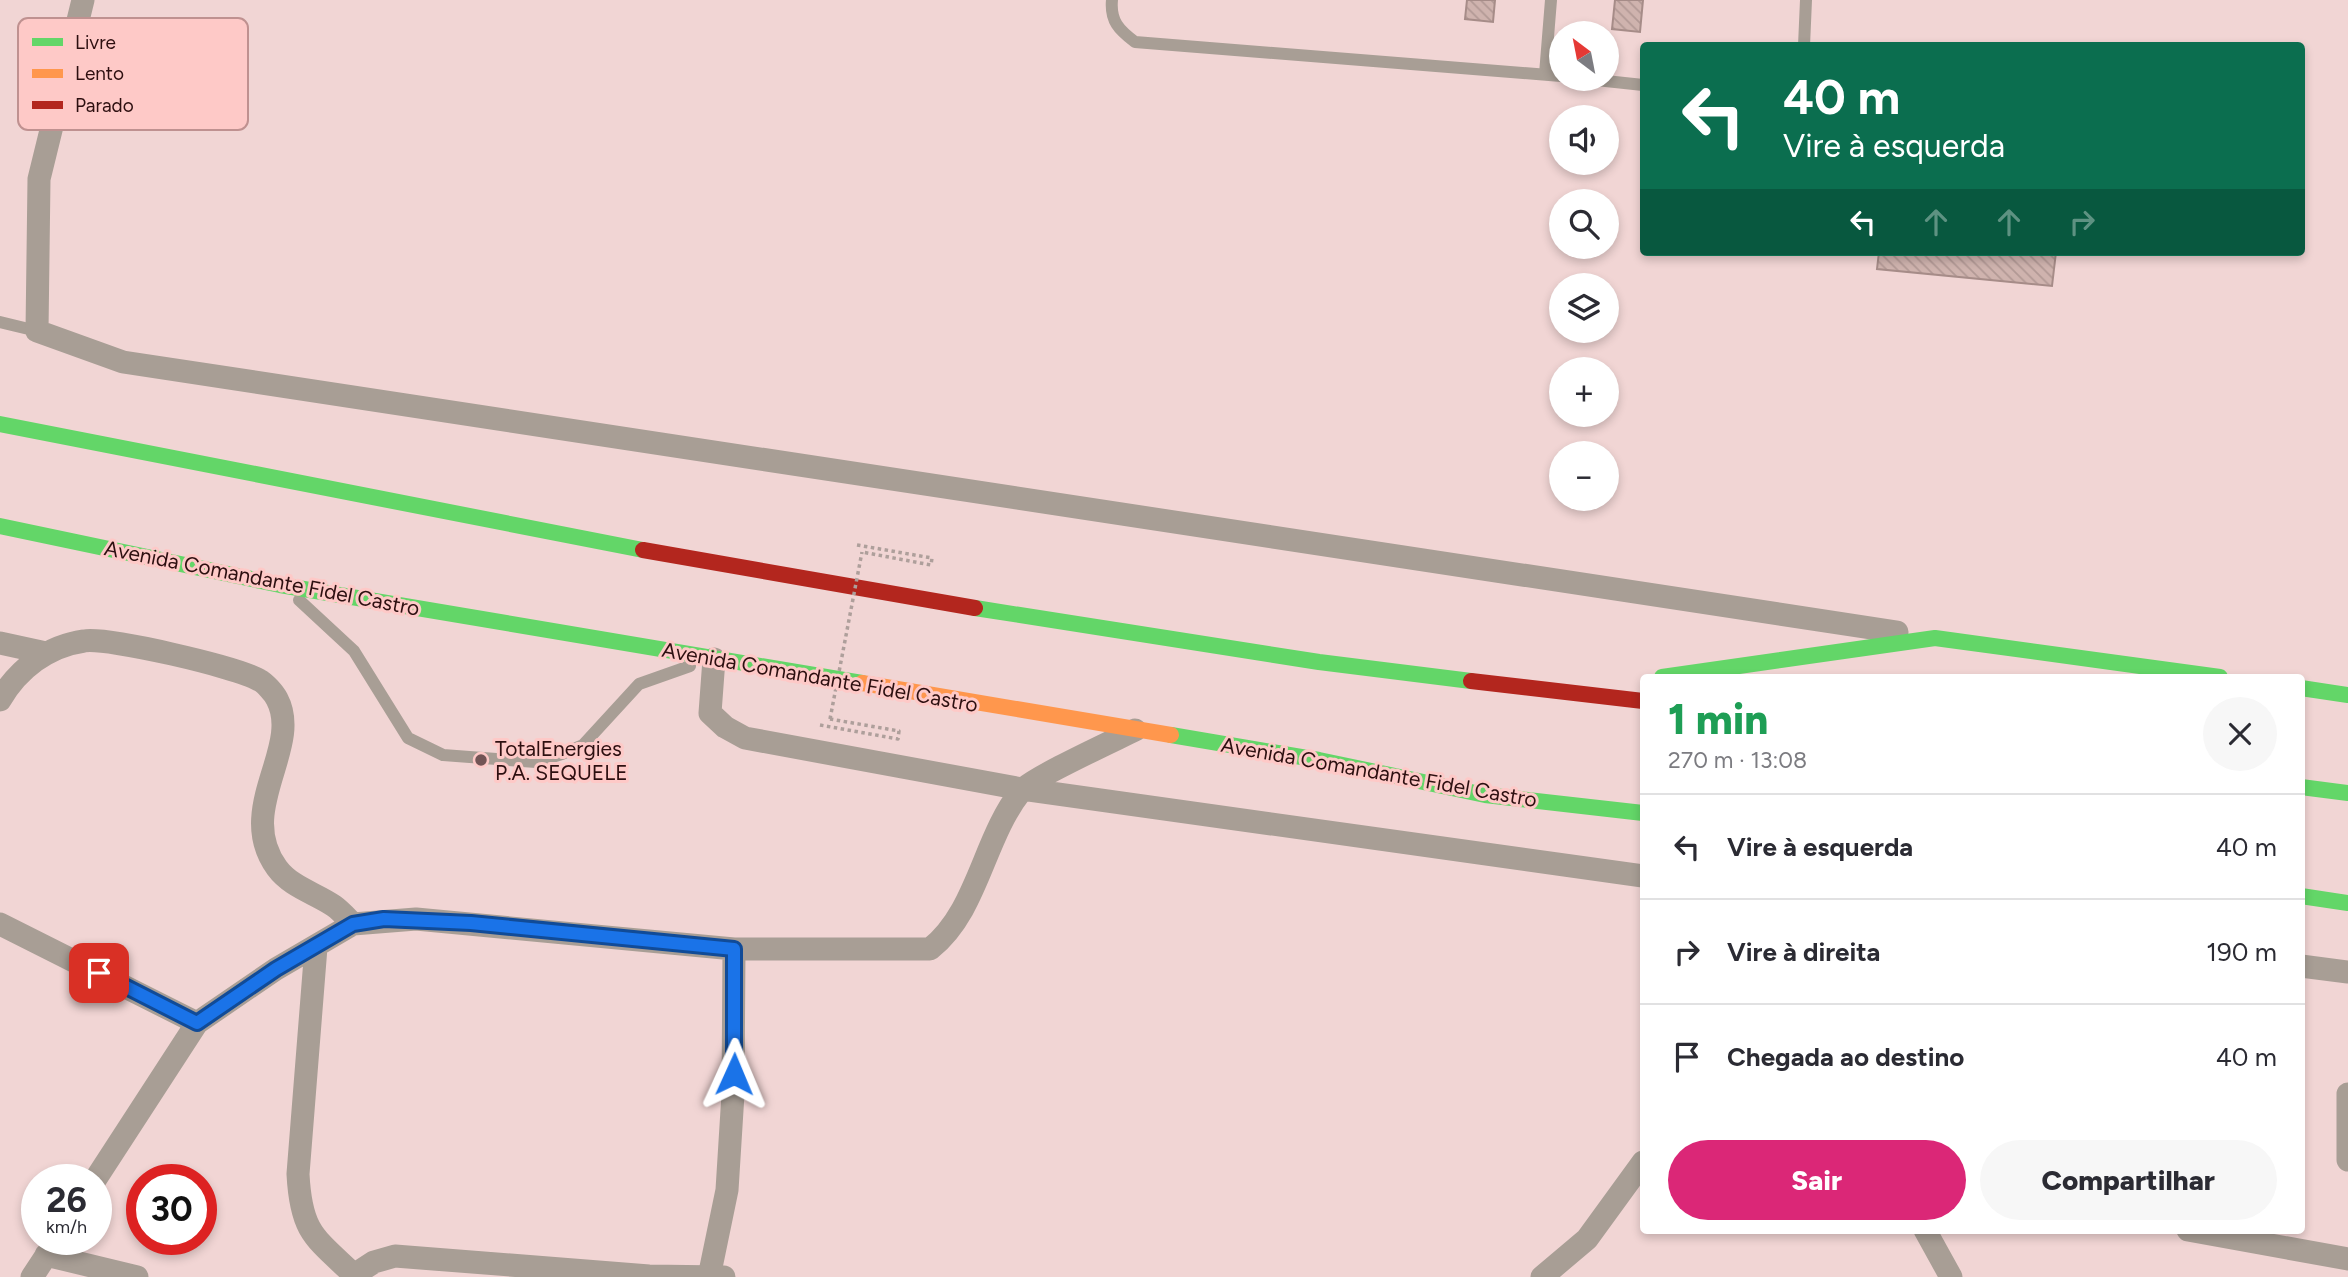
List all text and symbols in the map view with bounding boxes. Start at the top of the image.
legend [18,18,248,130]
north arrow [1549,21,1619,91]
map controls [1549,21,1619,511]
text: Livre [75,31,116,54]
text: Lento [75,62,124,85]
text: 40 m [1783,67,1900,126]
icon: left [1668,70,1759,161]
text: Parado [75,94,134,117]
button: sound [1549,105,1619,175]
text: Vire à esquerda [1783,127,2005,165]
button: search [1549,189,1619,259]
icon: left [1844,203,1882,241]
icon: ahead [1917,203,1955,241]
icon: ahead [1990,203,2028,241]
icon: right [2063,203,2101,241]
button: layers [1549,273,1619,343]
button: + [1549,357,1619,427]
button: − [1549,441,1619,511]
street label: Avenida Comandante Fidel Castro [102,535,422,621]
street label: Avenida Comandante Fidel Castro [660,637,980,717]
text: 1 min [1668,694,1768,745]
button: close [2203,697,2277,771]
street label: Avenida Comandante Fidel Castro [1219,732,1539,812]
place label: TotalEnergies P.A. SEQUELE [495,736,628,785]
text: 270 m · 13:08 [1668,746,1807,774]
marker: TotalEnergies P.A. SEQUELE [473,752,489,768]
icon: left [1668,828,1706,866]
text: Vire à esquerda [1727,831,1913,863]
text: 40 m [2216,831,2277,863]
icon: right [1668,933,1706,971]
text: Vire à direita [1727,936,1880,968]
text: 190 m [2206,936,2277,968]
pin [69,943,129,1003]
icon: arrive [80,954,118,992]
position arrow [697,1037,771,1111]
icon: arrive [1668,1038,1706,1076]
text: Chegada ao destino [1727,1041,1964,1073]
text: 40 m [2216,1041,2277,1073]
button: Sair [1668,1140,1966,1220]
button: Compartilhar [1980,1140,2277,1220]
speed limit sign: 30 [126,1164,217,1255]
text: 26 [46,1179,87,1221]
text: km/h [46,1216,87,1238]

